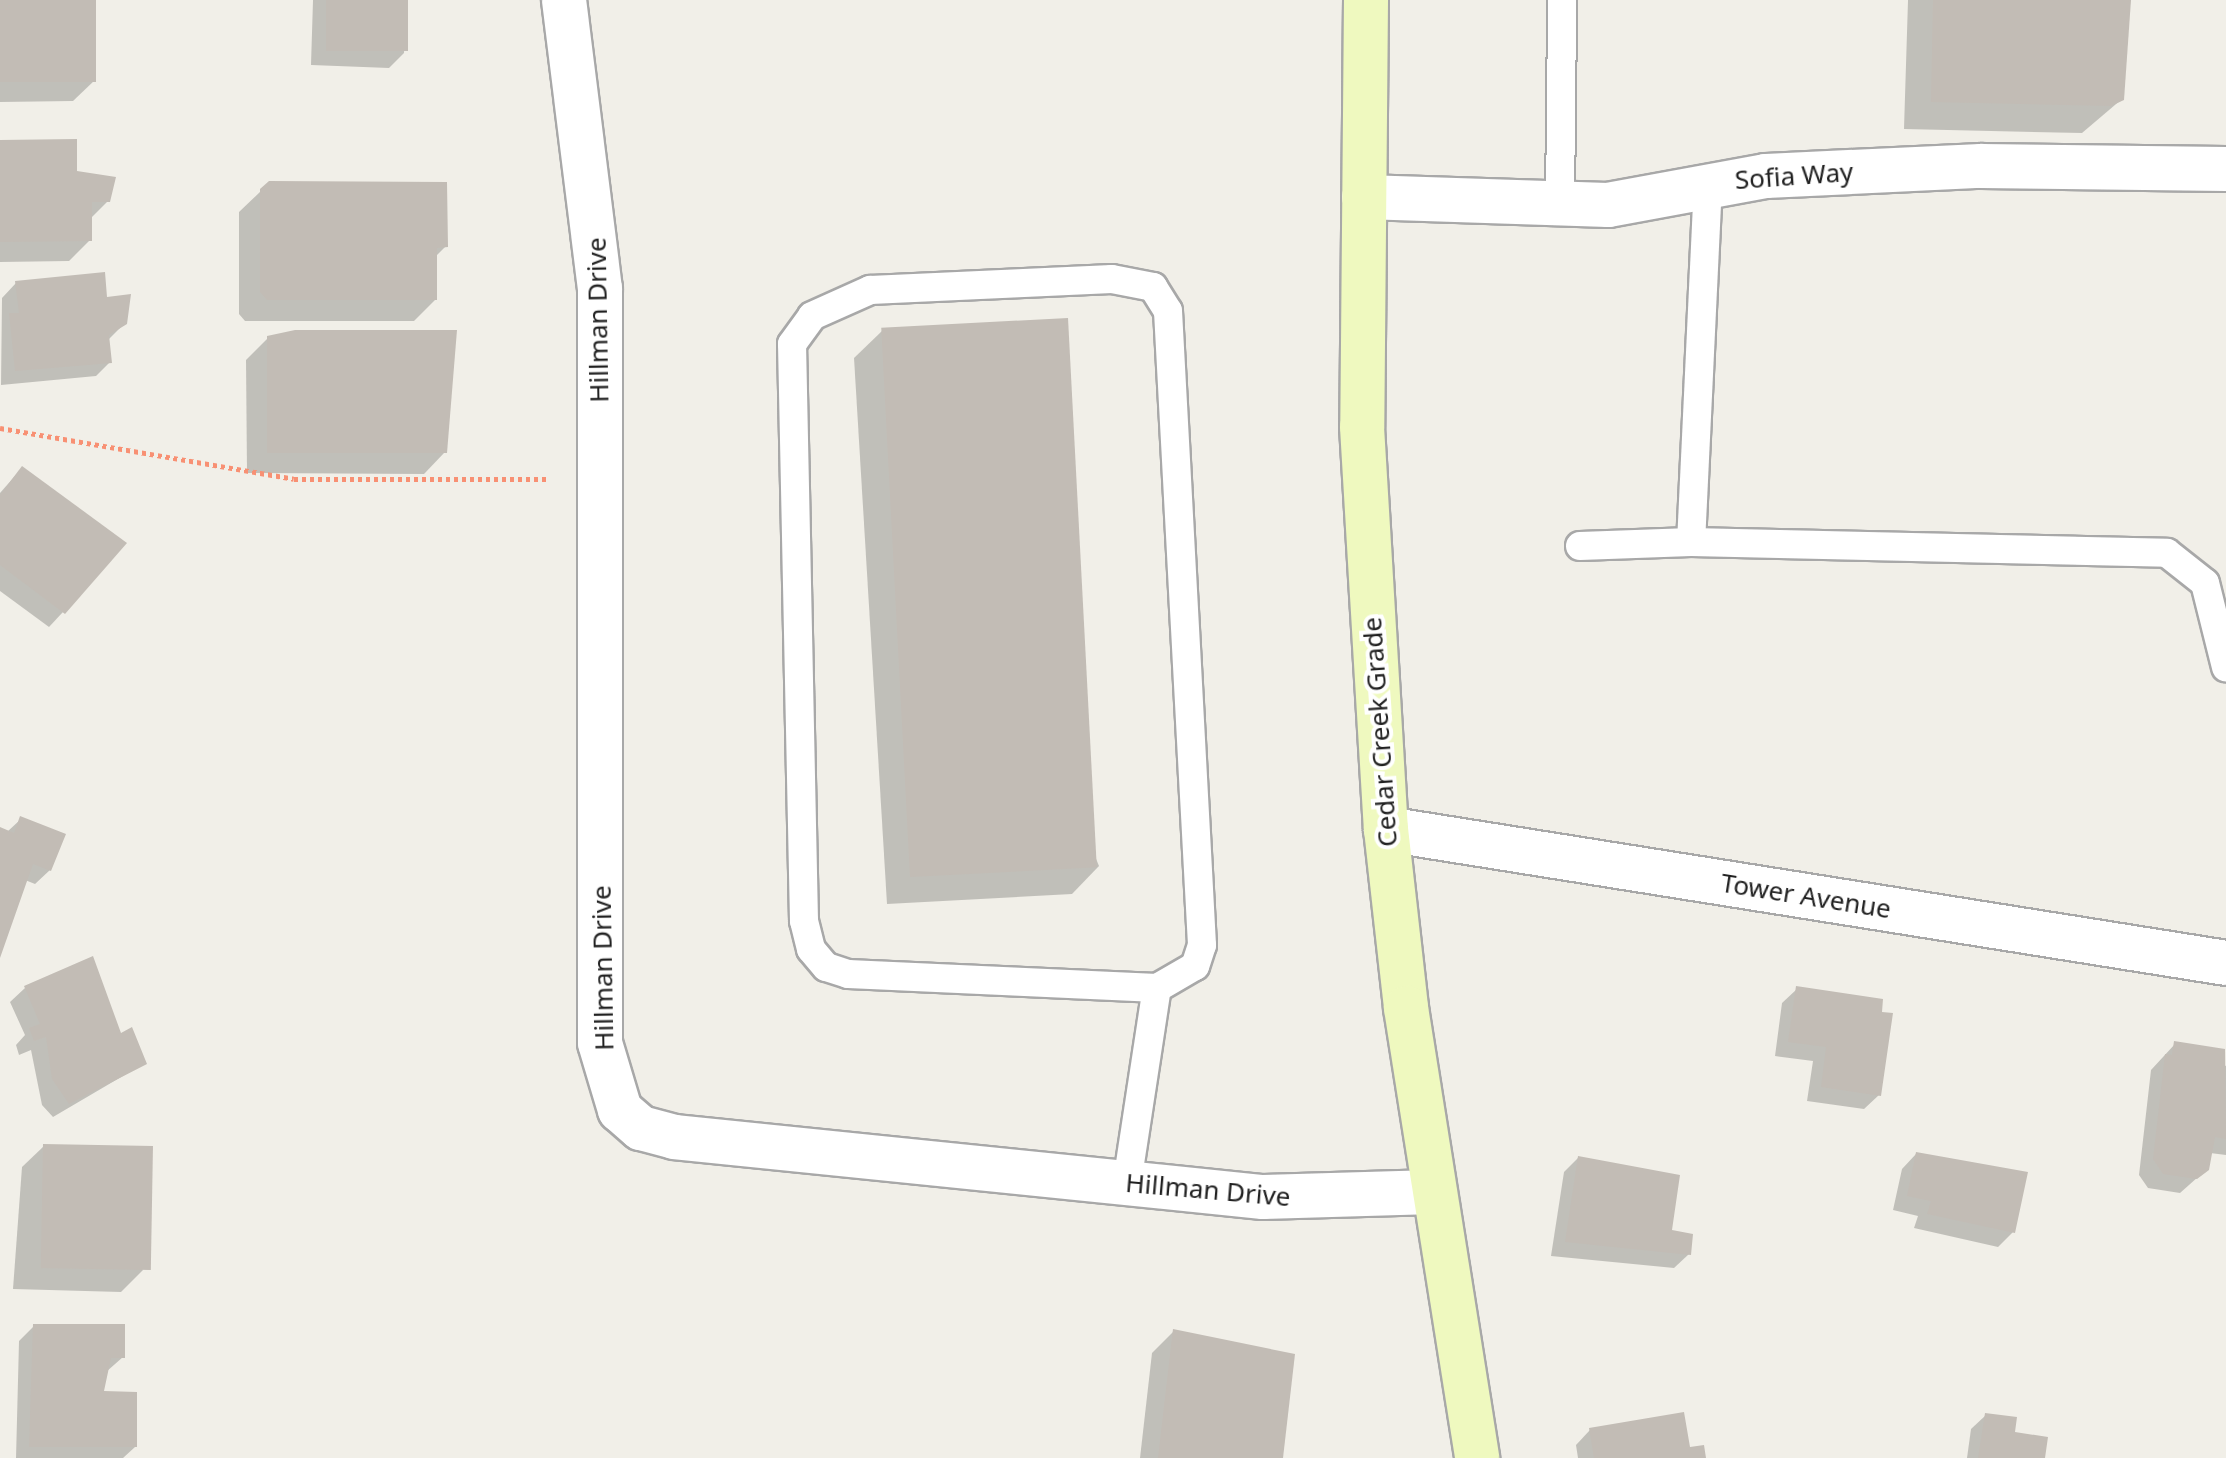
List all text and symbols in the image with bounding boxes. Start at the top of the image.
street label: Sofia Way [1734,156,1854,196]
street label: Hillman Drive [581,237,615,403]
street label: Cedar Creek Grade [1356,616,1404,848]
street label: Tower Avenue [1719,867,1893,925]
street label: Hillman Drive [586,885,620,1051]
street label: Hillman Drive [1124,1167,1292,1213]

